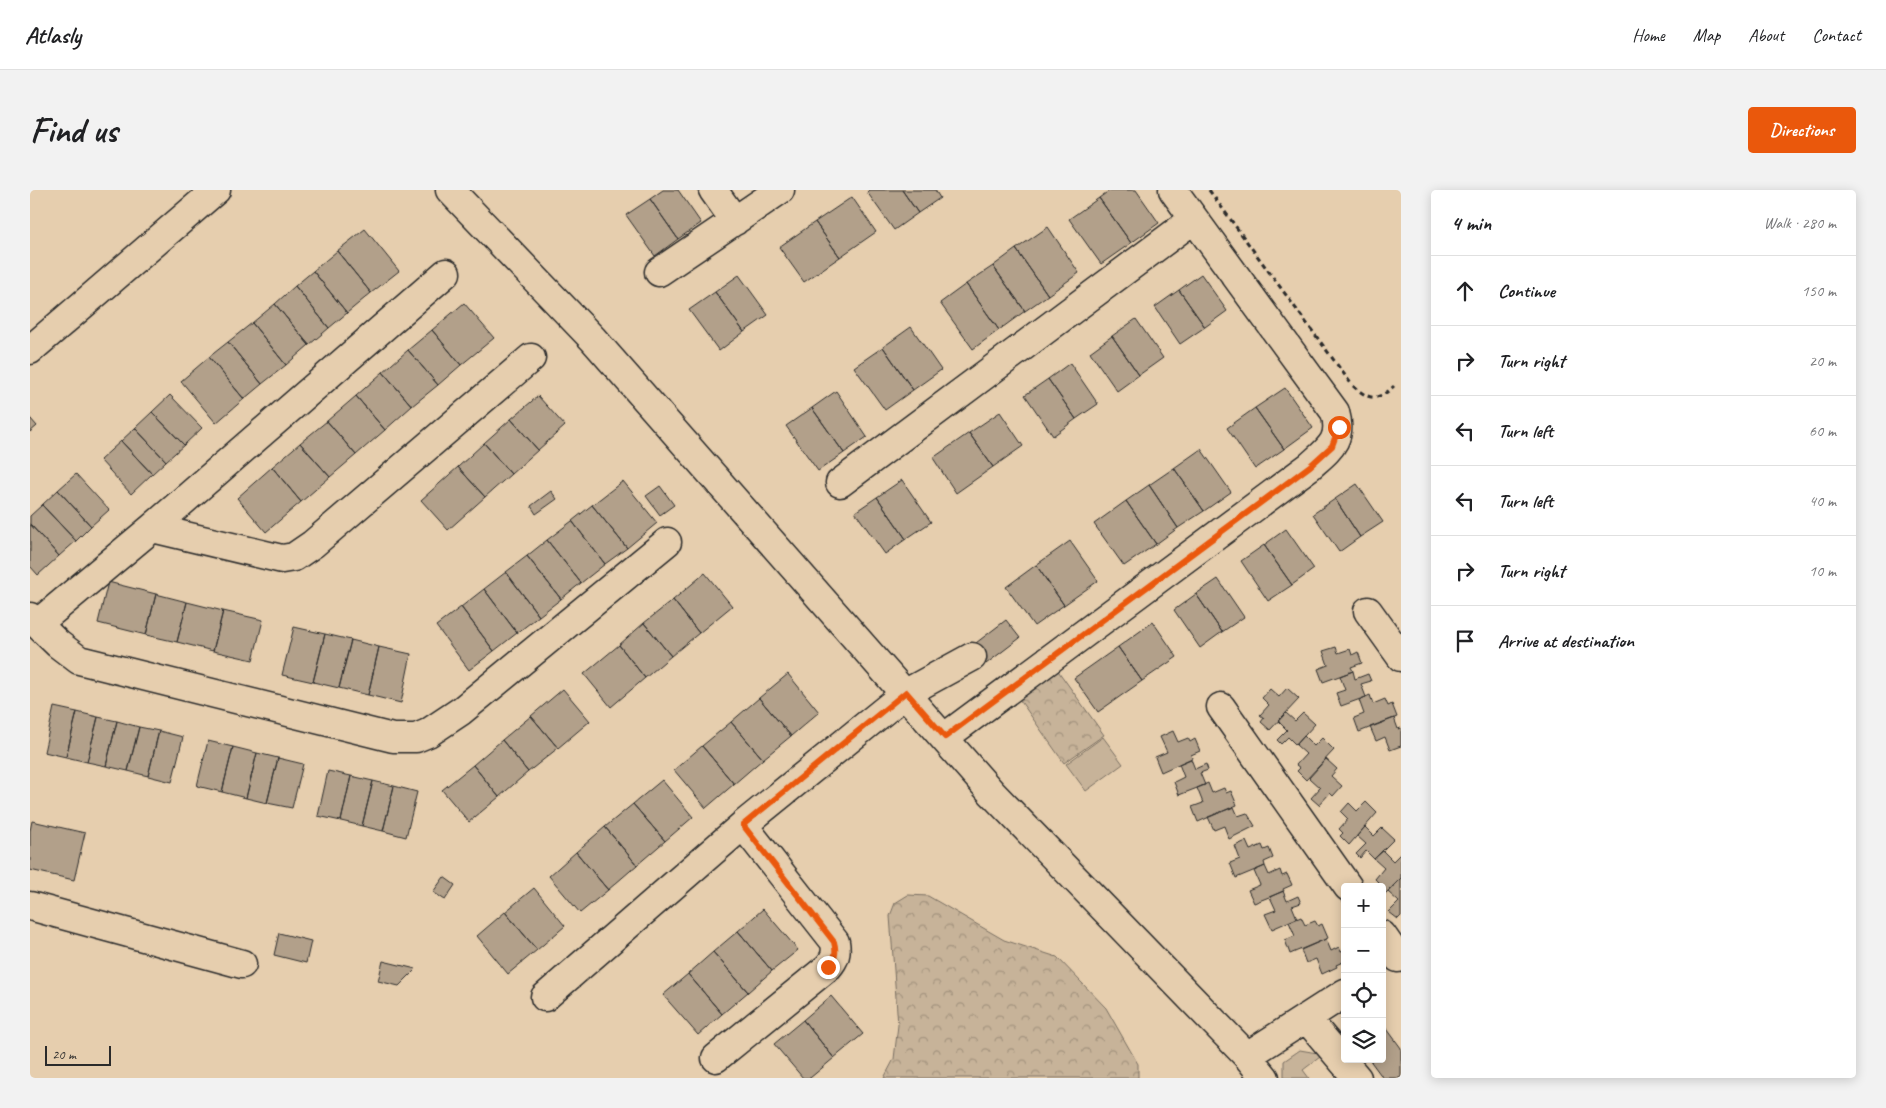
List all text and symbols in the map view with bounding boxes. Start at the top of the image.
text: Atlasly [25,20,81,50]
text: Home [1632,24,1665,46]
text: Map [1693,24,1720,46]
text: About [1748,24,1784,46]
text: Contact [1812,24,1861,46]
button: Directions [1748,107,1856,153]
text: Find us [30,108,117,153]
text: 4 min [1451,210,1491,236]
text: Walk · 280 m [1764,213,1836,233]
icon: ahead [1451,277,1479,305]
text: Continue [1498,279,1555,303]
text: 150 m [1802,281,1836,301]
icon: right [1451,347,1479,375]
text: Turn right [1498,349,1565,373]
text: 20 m [1809,351,1836,371]
route start [1328,416,1351,439]
icon: left [1451,417,1479,445]
text: Turn left [1498,419,1553,443]
text: 60 m [1809,421,1836,441]
icon: left [1451,487,1479,515]
text: Turn left [1498,489,1553,513]
text: 40 m [1809,491,1836,511]
icon: right [1451,557,1479,585]
text: Turn right [1498,559,1565,583]
text: 10 m [1809,561,1836,581]
icon: arrive [1451,627,1479,655]
text: Arrive at destination [1498,629,1634,653]
map controls [1341,883,1386,1063]
button: + [1341,883,1386,928]
button: − [1341,928,1386,973]
route end [817,956,840,979]
button: locate [1341,973,1386,1018]
button: layers [1341,1018,1386,1063]
scale bar [45,1043,111,1066]
text: 20 m [52,1046,76,1063]

